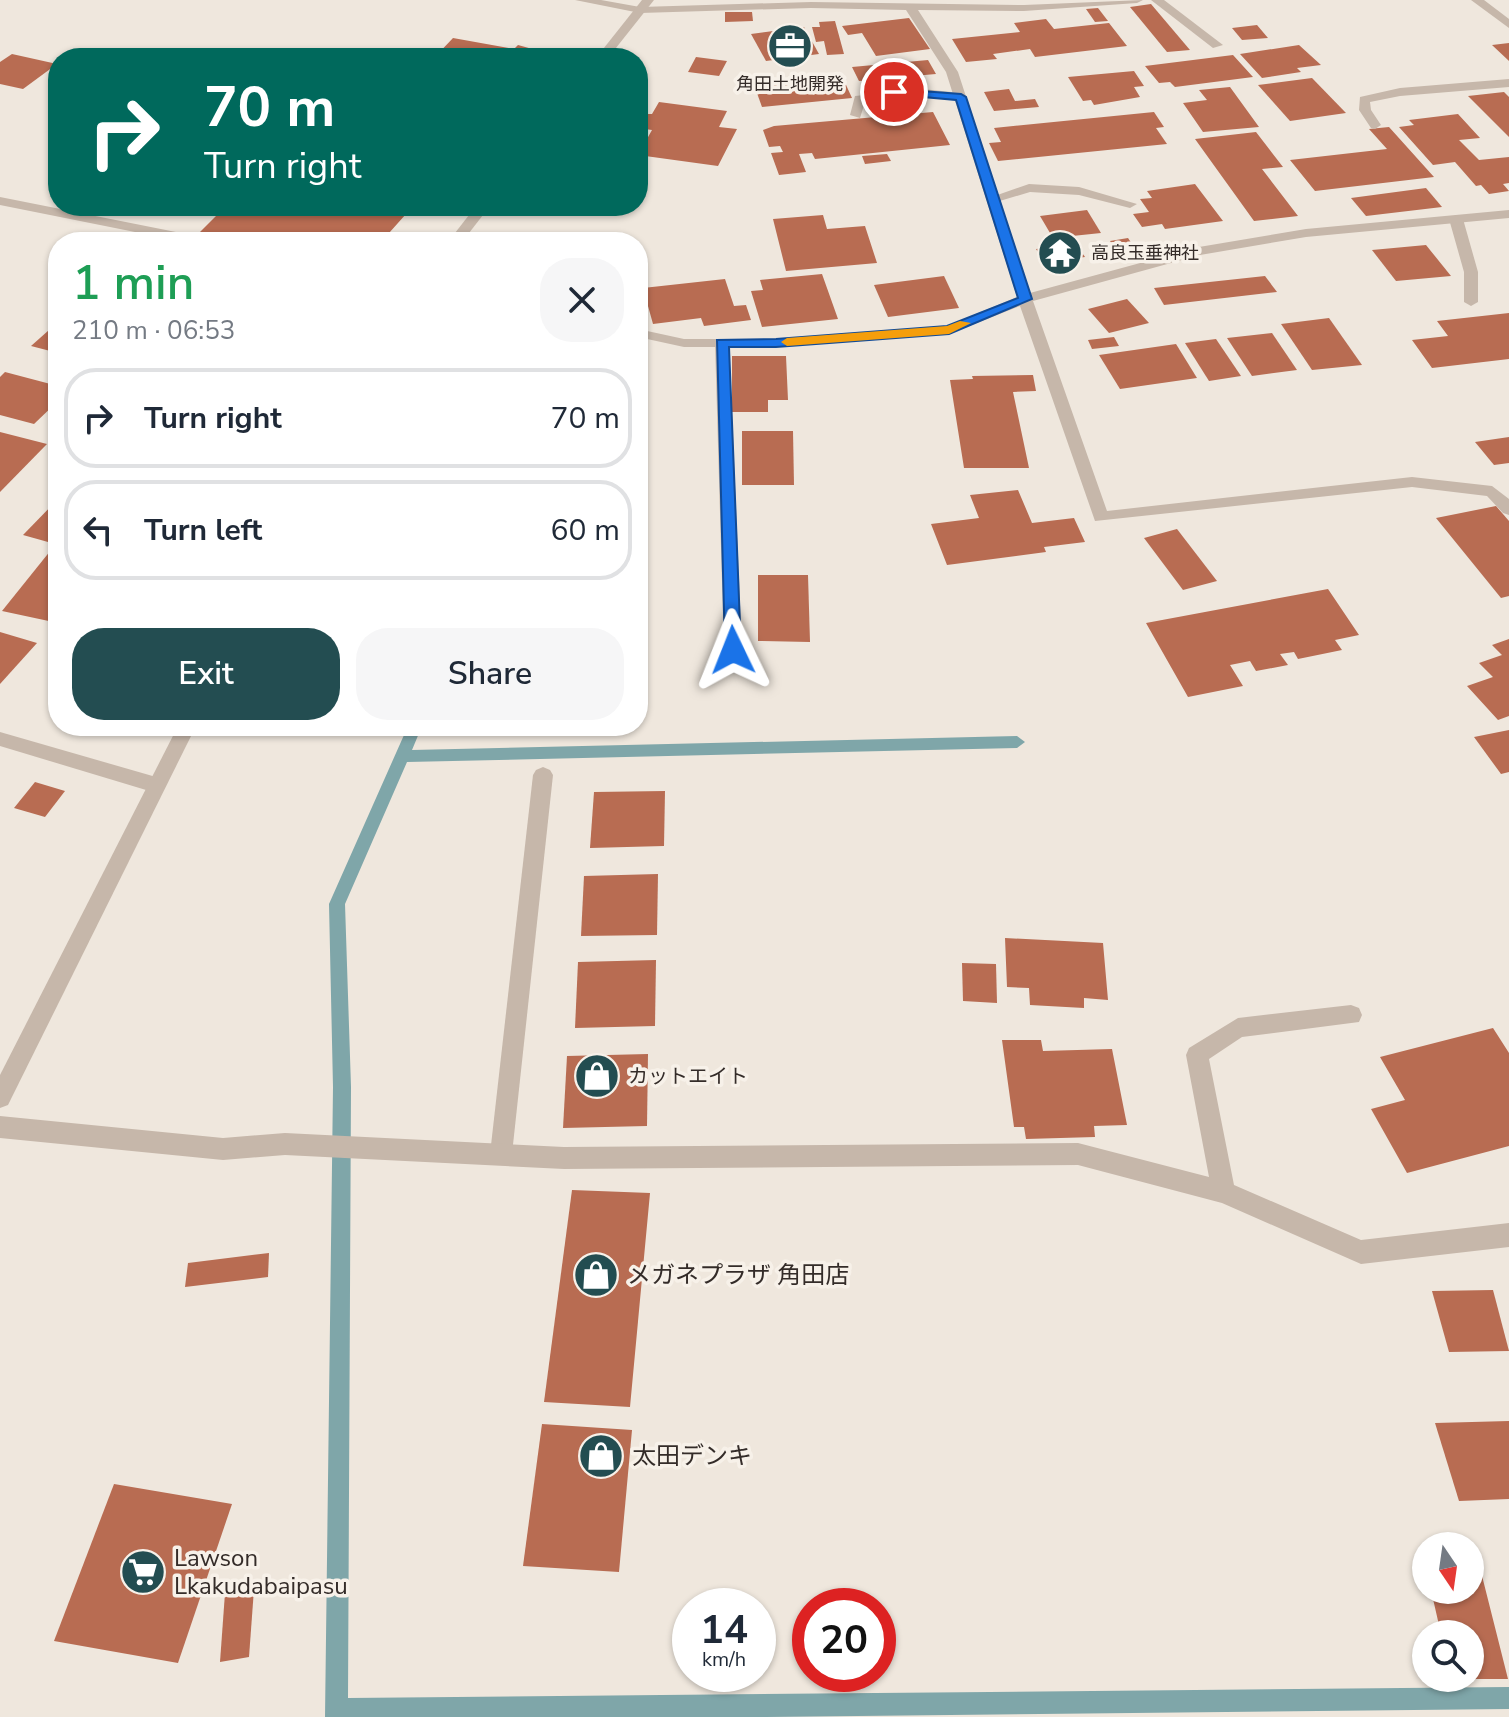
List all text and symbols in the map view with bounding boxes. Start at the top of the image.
office icon: 角田土地開発 [766,22,814,70]
pin [860,58,928,126]
text: 70 m [204,69,335,146]
icon: arrive [872,70,916,114]
place label: 角田土地開発 [736,72,844,96]
icon: right [72,80,176,184]
text: Turn right [204,142,361,191]
temple icon: 高良玉垂神社 [1036,229,1084,277]
place label: 高良玉垂神社 [1091,241,1199,265]
text: 1 min [72,250,194,316]
button: close [540,258,624,342]
text: 210 m · 06:53 [72,313,235,348]
icon: right [76,396,120,440]
text: Turn right [144,398,282,439]
text: 70 m [551,398,620,439]
icon: left [76,508,120,552]
text: Turn left [144,510,262,551]
text: 60 m [551,510,620,551]
position arrow [691,608,775,692]
button: Exit [72,628,340,720]
button: Share [356,628,624,720]
shop icon: カットエイト [573,1052,621,1100]
place label: カットエイト [628,1063,748,1090]
shop icon: メガネプラザ 角田店 [572,1251,620,1299]
place label: メガネプラザ 角田店 [627,1259,849,1291]
shop icon: 太田デンキ [577,1432,625,1480]
place label: 太田デンキ [632,1440,752,1472]
north arrow [1412,1532,1484,1604]
map controls [1412,1532,1484,1692]
place label: Lawson Lkakudabaipasu [174,1542,348,1602]
supermarket icon: Lawson Lkakudabaipasu [119,1548,167,1596]
speed limit sign: 20 [792,1588,896,1692]
text: 14 [700,1603,748,1657]
button: search [1412,1620,1484,1692]
text: km/h [702,1646,746,1673]

